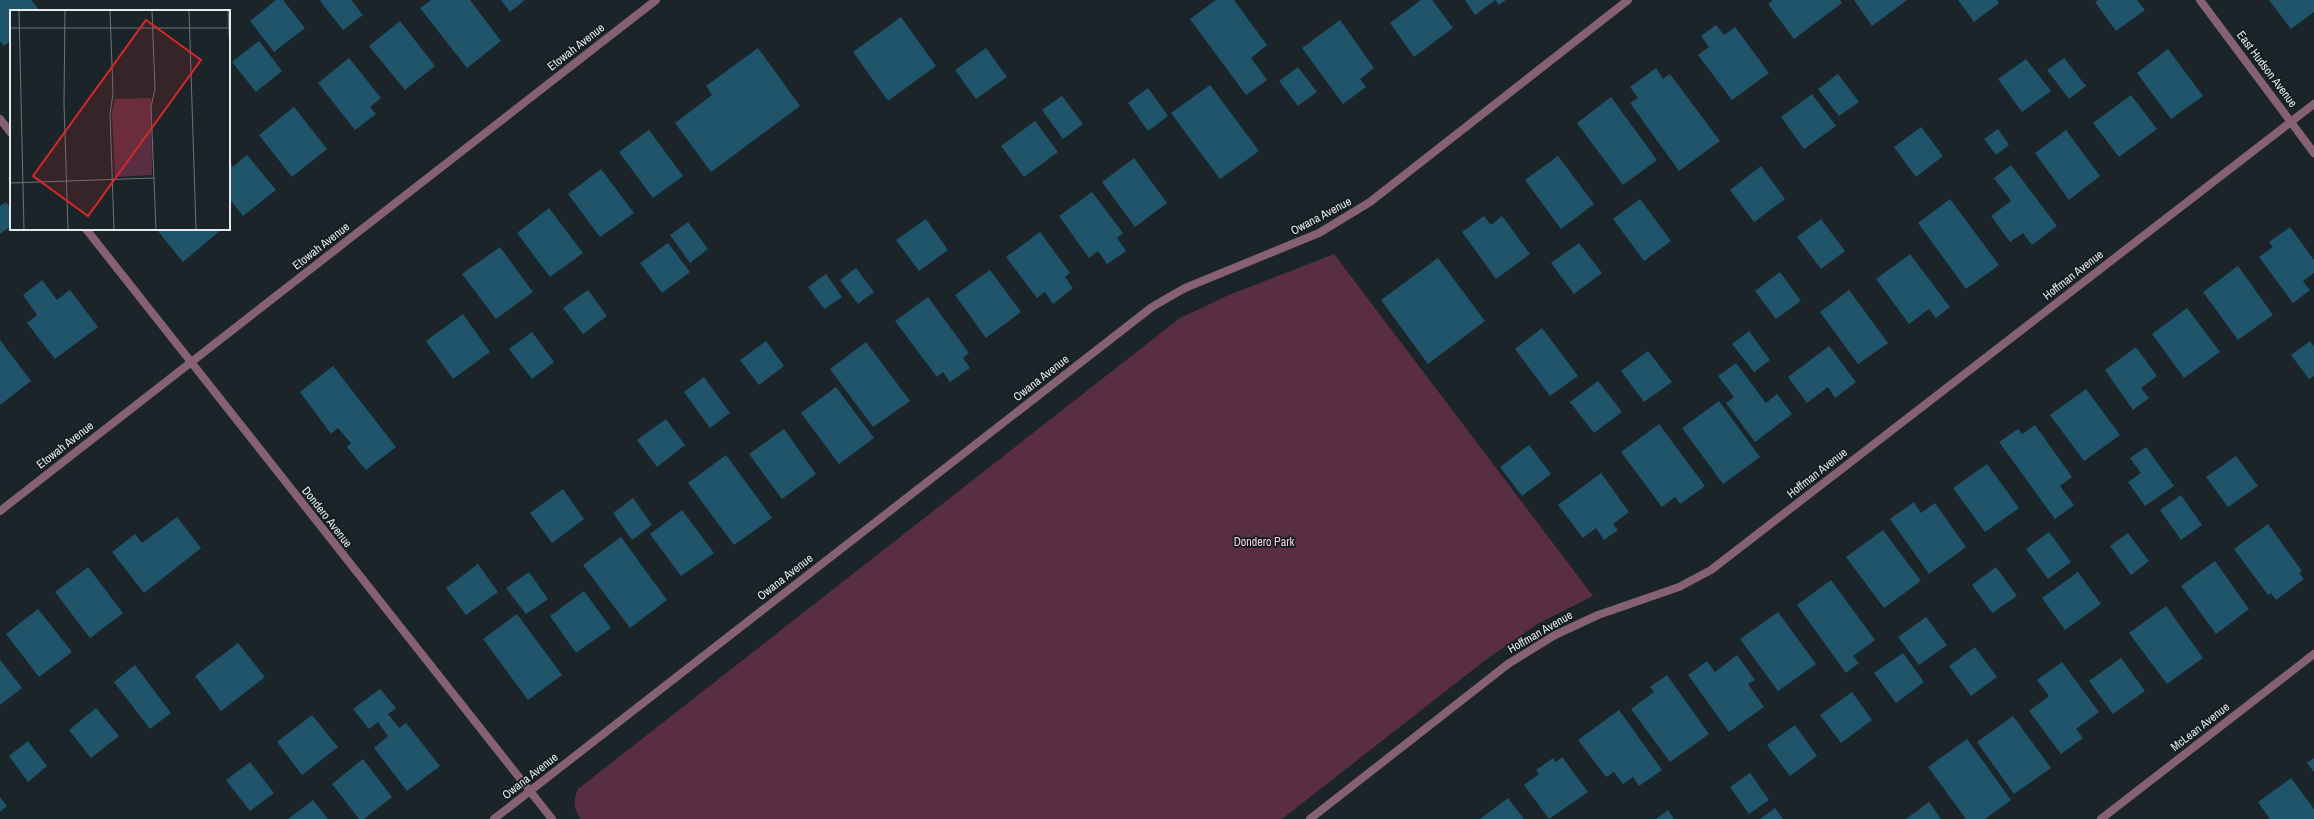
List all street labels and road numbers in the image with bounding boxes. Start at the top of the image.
street label: Etowah Avenue [544,20,608,74]
street label: East Hudson Avenue [2233,28,2301,110]
street label: Owana Avenue [1288,193,1354,239]
street label: Etowah Avenue [289,219,353,273]
street label: Hoffman Avenue [2040,246,2106,304]
street label: Owana Avenue [1010,351,1072,405]
street label: Etowah Avenue [33,418,97,472]
street label: Hoffman Avenue [1784,444,1850,502]
street label: Dondero Avenue [298,483,356,551]
street label: Owana Avenue [754,550,816,604]
street label: Hoffman Avenue [1505,607,1575,657]
street label: McLean Avenue [2167,699,2233,755]
street label: Owana Avenue [499,749,561,803]

